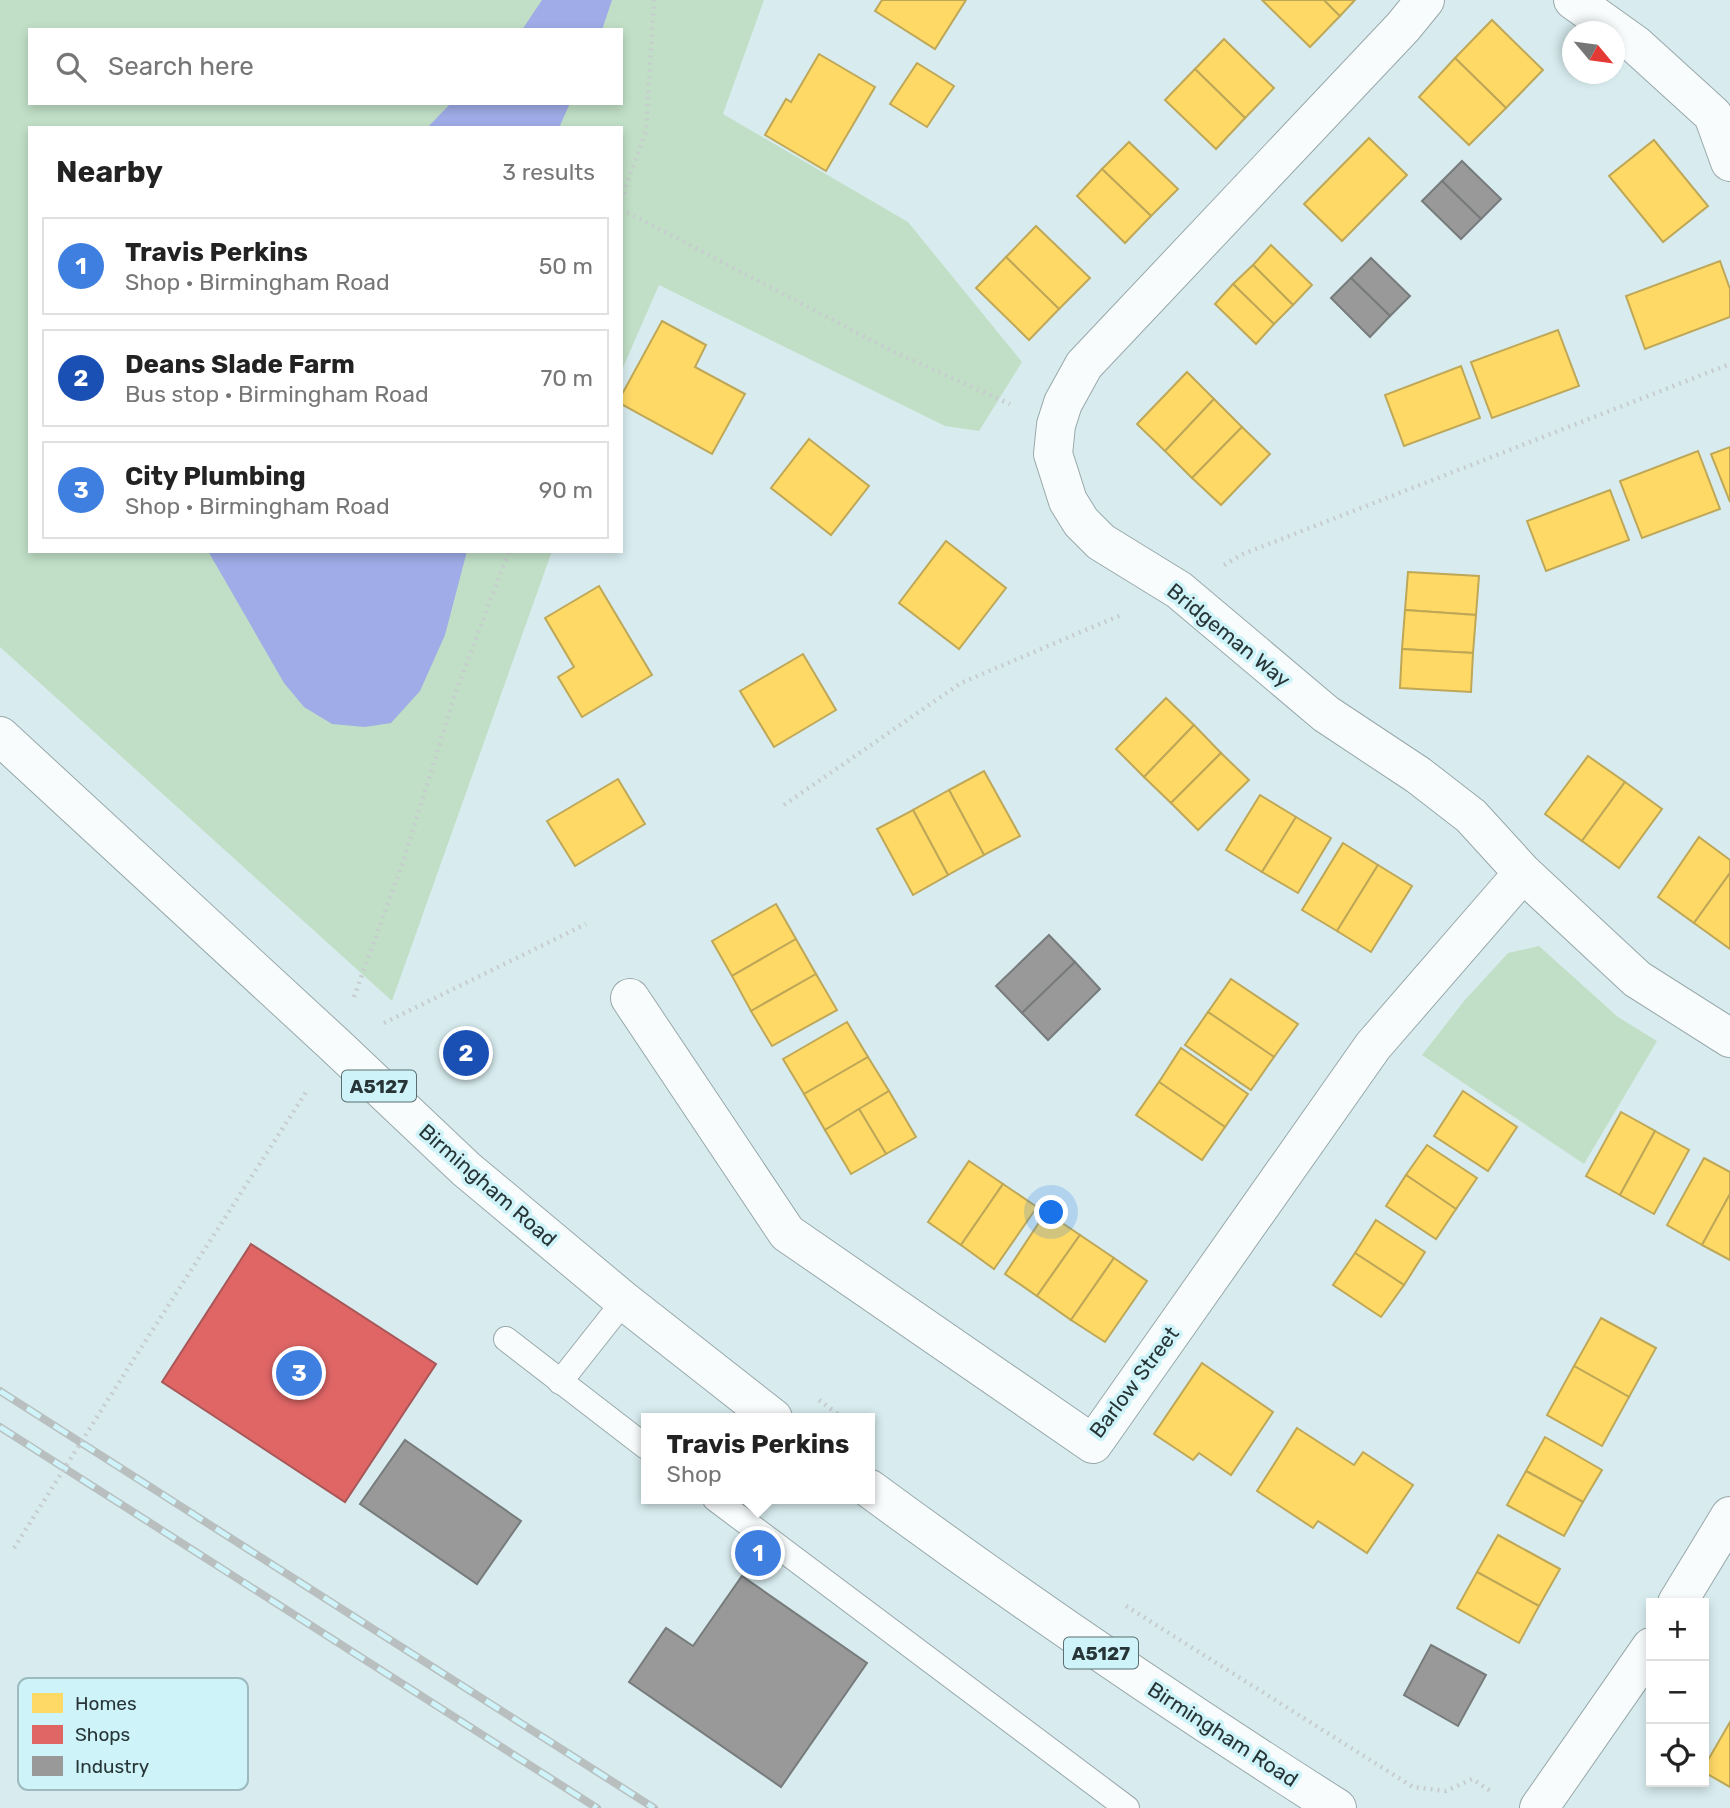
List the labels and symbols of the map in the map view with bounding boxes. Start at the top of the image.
north arrow [1562,21,1625,84]
street label: Bridgeman Way [1162,578,1296,692]
pin: 2 [443,1027,489,1079]
road number: A5127 [342,1070,416,1102]
street label: Birmingham Road [414,1118,562,1252]
your location [1034,1195,1068,1229]
street label: Barlow Street [1084,1321,1184,1443]
pin: 3 [276,1347,322,1399]
pin: 1 [735,1527,781,1579]
road number: A5127 [1064,1638,1138,1668]
street label: Birmingham Road [1143,1676,1303,1792]
legend [18,1678,248,1790]
text: Homes [75,1692,137,1715]
text: Shops [75,1723,130,1746]
text: Industry [75,1755,149,1778]

